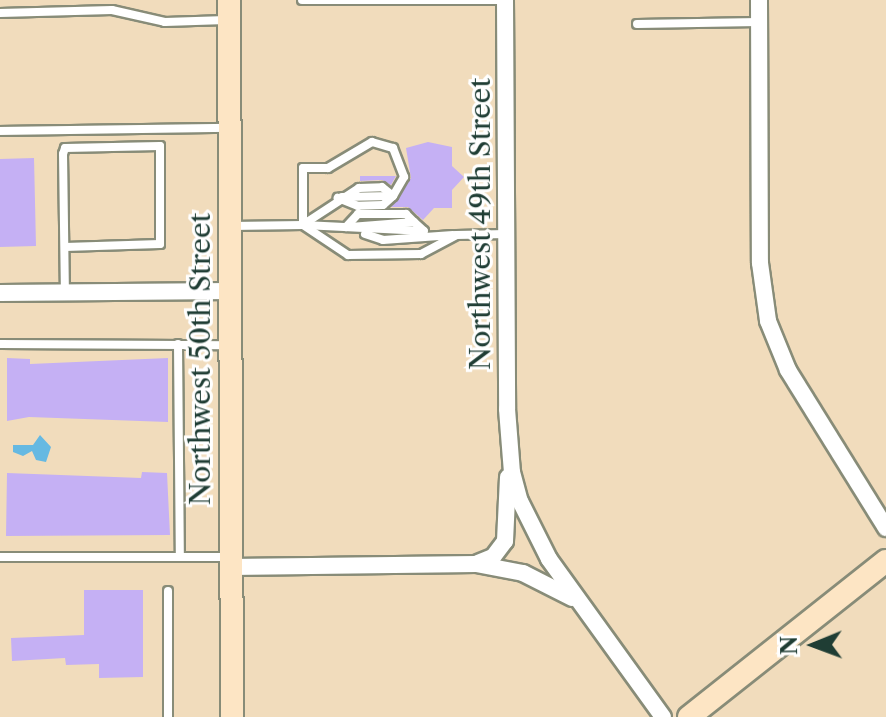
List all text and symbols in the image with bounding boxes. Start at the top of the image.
street label: Northwest 49th Street [463,78,497,370]
street label: Northwest 50th Street [183,213,217,505]
north arrow [774,605,854,685]
text: N [776,636,803,655]

